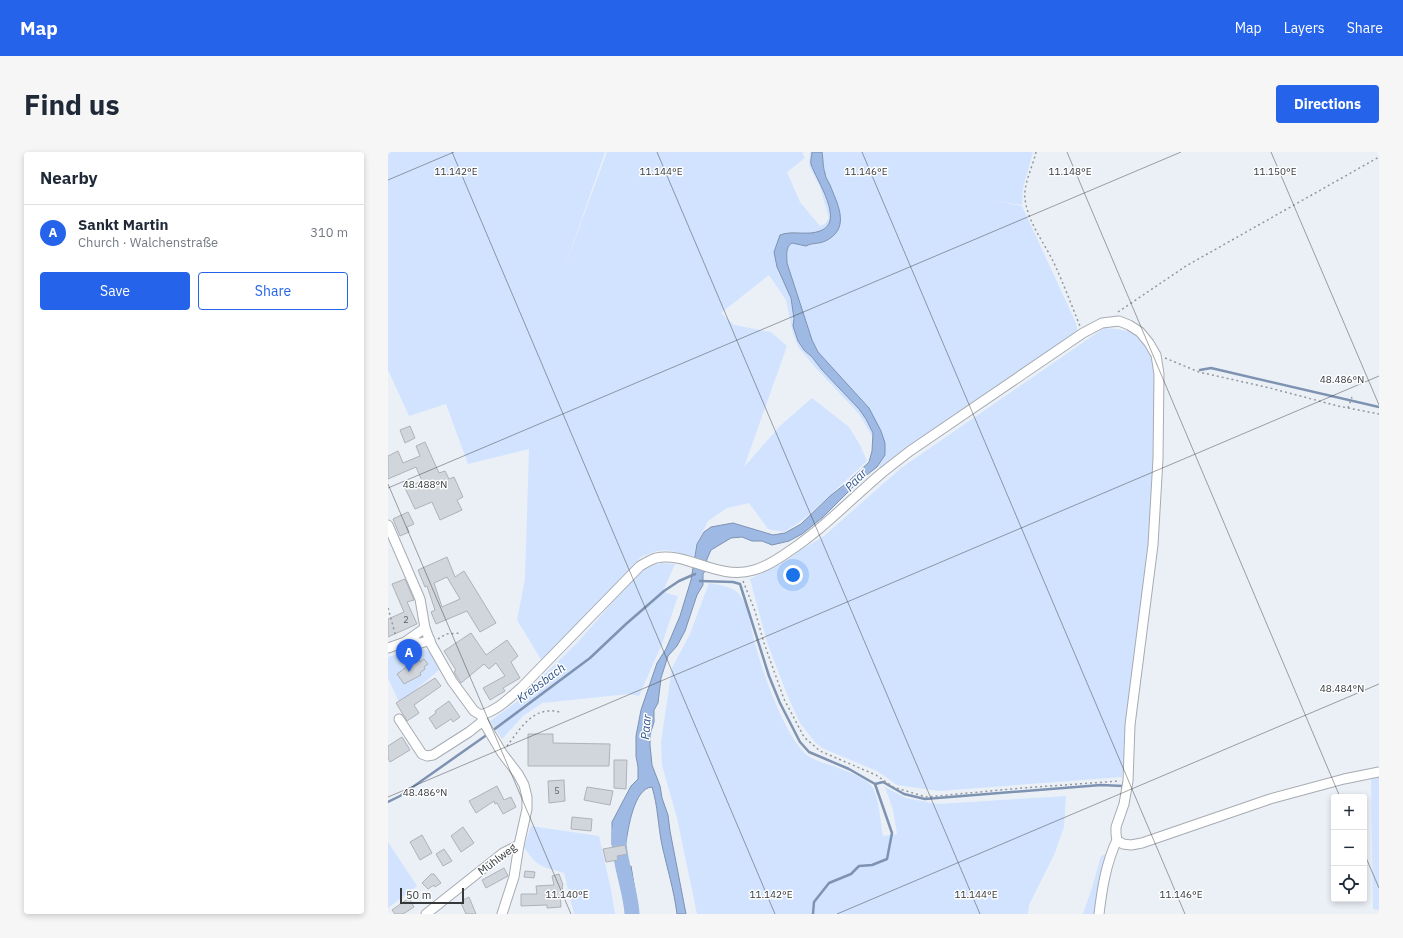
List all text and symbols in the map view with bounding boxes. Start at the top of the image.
text: Map [20,16,58,40]
text: Map [1235,19,1262,37]
text: Layers [1284,19,1325,37]
text: Share [1347,19,1383,37]
button: Directions [1276,85,1379,123]
text: Find us [24,86,120,123]
text: 11.142°E [434,165,478,178]
text: 11.144°E [639,165,683,178]
text: 11.146°E [844,165,888,178]
text: 11.148°E [1048,165,1092,178]
text: 11.150°E [1253,165,1297,178]
text: Nearby [40,167,98,189]
text: Sankt Martin [78,215,169,234]
text: A [49,224,57,241]
text: 310 m [310,224,348,241]
text: Church · Walchenstraße [78,234,218,251]
button: Save [40,272,190,310]
button: Share [198,272,348,310]
text: 48.486°N [1320,373,1364,386]
water label: Paar [842,465,870,494]
text: 48.488°N [403,478,447,491]
your location [783,565,803,585]
house number: 2 [403,614,409,625]
pin: A [396,639,422,672]
water label: Krebsbach [514,659,568,706]
text: 48.484°N [1320,682,1364,695]
water label: Paar [637,713,654,740]
house number: 5 [554,785,560,796]
text: 48.486°N [403,786,447,799]
map controls [1331,794,1367,902]
button: + [1331,794,1367,830]
button: − [1331,830,1367,866]
street label: Mühlweg [475,840,519,878]
button: locate [1331,866,1367,902]
scale bar [400,886,464,905]
text: 50 m [406,888,431,902]
text: 11.140°E [545,888,589,901]
text: 11.142°E [749,888,793,901]
text: 11.144°E [954,888,998,901]
text: 11.146°E [1159,888,1203,901]

